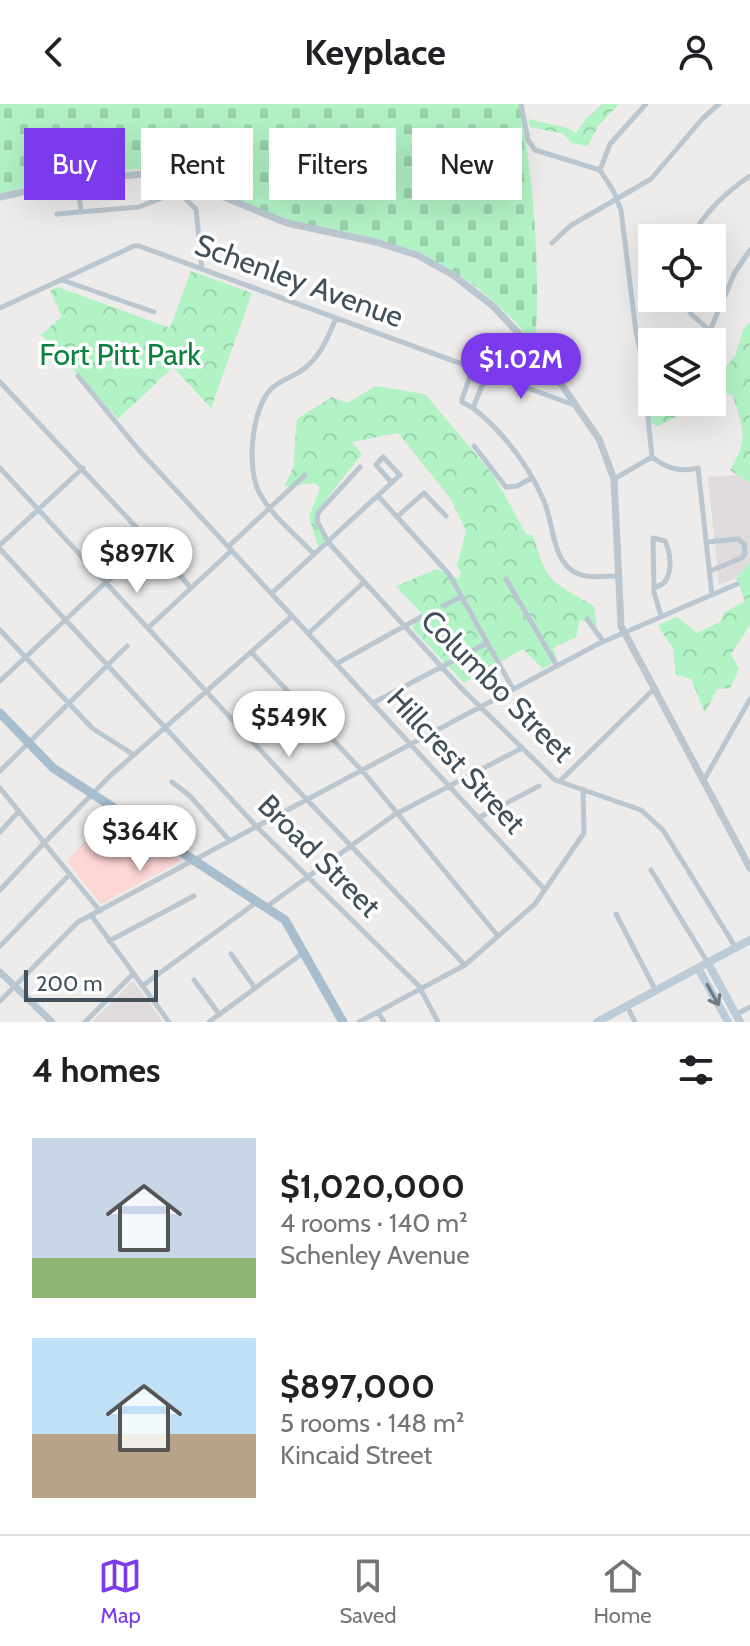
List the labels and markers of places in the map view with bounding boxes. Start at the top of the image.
pin: $1.02M [456,333,586,401]
pin: $897K [81,527,193,595]
pin: $549K [233,691,345,759]
pin: $364K [84,805,196,873]

